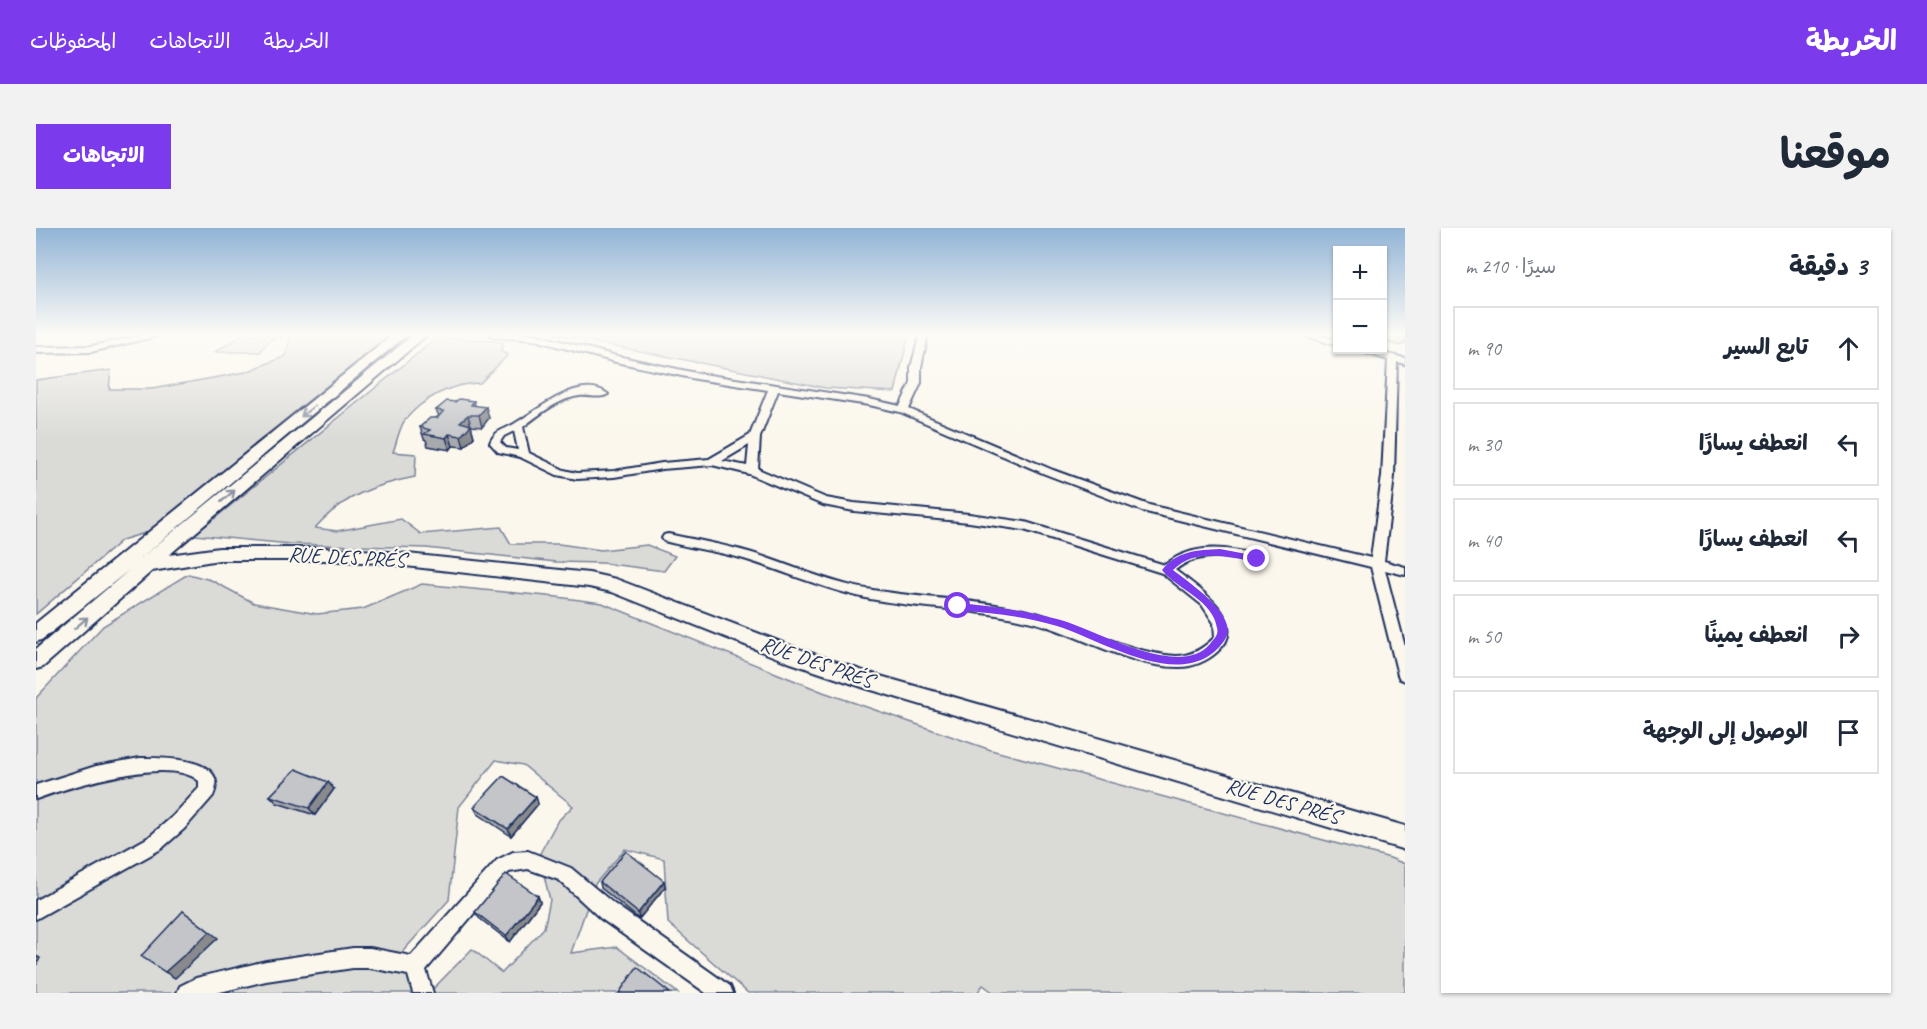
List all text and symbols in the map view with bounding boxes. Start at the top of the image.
text: الخريطة [1806,23,1897,58]
text: المحفوظات [30,28,116,54]
text: الاتجاهات [149,28,231,54]
text: الخريطة [264,28,329,54]
button: الاتجاهات [36,124,171,189]
text: موقعنا [1780,128,1891,181]
map controls [1333,246,1387,354]
button: + [1333,246,1387,300]
text: 3 دقيقة [1789,250,1867,283]
text: سيرًا · 210 m [1465,254,1556,279]
button: − [1333,300,1387,354]
icon: ahead [1832,332,1865,365]
text: تابع السير [1724,333,1808,361]
text: 90 m [1467,336,1501,361]
one-way arrow [300,404,316,417]
icon: left [1832,428,1865,461]
text: انعطف يسارًا [1699,429,1808,457]
text: 30 m [1467,432,1501,457]
one-way arrow [220,489,235,503]
icon: left [1832,524,1865,557]
text: انعطف يسارًا [1699,525,1808,553]
text: 40 m [1467,528,1501,553]
street label: RUE DES PRÉS [288,541,410,573]
route end [1243,545,1269,571]
route start [944,592,970,618]
one-way arrow [73,616,88,630]
icon: right [1832,620,1865,653]
text: انعطف يمينًا [1704,621,1808,649]
text: 50 m [1467,624,1501,649]
street label: RUE DES PRÉS [757,631,880,695]
icon: arrive [1832,716,1865,749]
text: الوصول إلى الوجهة [1643,717,1808,745]
street label: RUE DES PRÉS [1223,772,1347,831]

